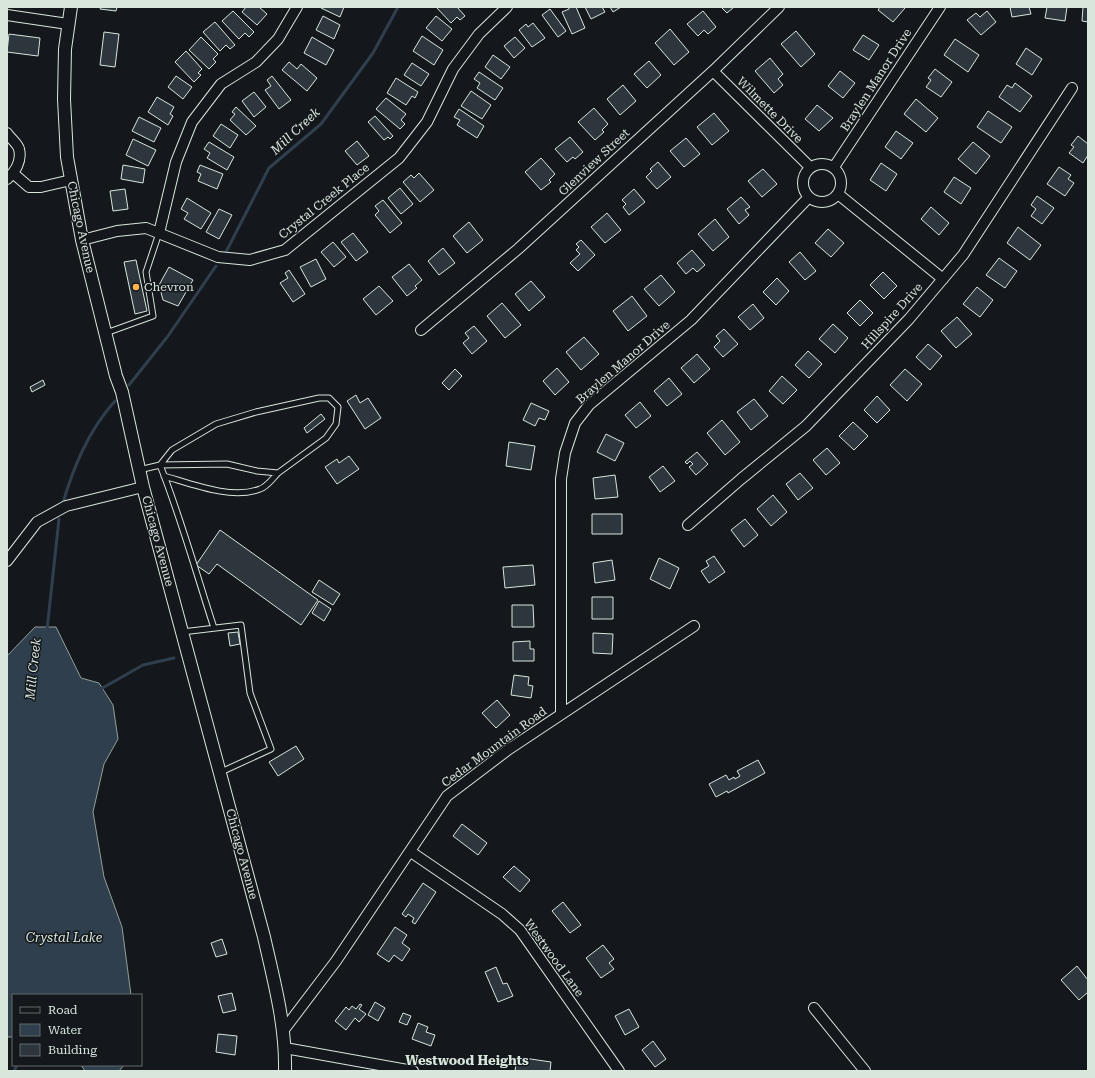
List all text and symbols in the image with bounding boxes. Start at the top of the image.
street label: Braylen Manor Drive [838,26,915,134]
street label: Wilmette Drive [734,74,806,146]
water label: Mill Creek [267,104,323,158]
street label: Glenview Street [556,125,633,198]
street label: Crystal Creek Place [276,160,372,242]
street label: Chicago Avenue [64,180,98,275]
place label: Chevron [144,280,194,294]
street label: Hillspire Drive [859,280,926,352]
marker: Chevron [131,282,141,292]
street label: Braylen Manor Drive [573,317,673,406]
street label: Chicago Avenue [139,494,177,588]
water label: Mill Creek [22,637,44,702]
street label: Cedar Mountain Road [439,704,549,790]
street label: Chicago Avenue [223,807,261,901]
street label: Westwood Lane [521,917,587,1000]
water label: Crystal Lake [26,930,103,945]
legend [12,994,142,1066]
text: Road [48,1003,78,1017]
text: Water [48,1023,82,1037]
text: Building [48,1043,97,1057]
district label: Westwood Heights [405,1053,529,1068]

